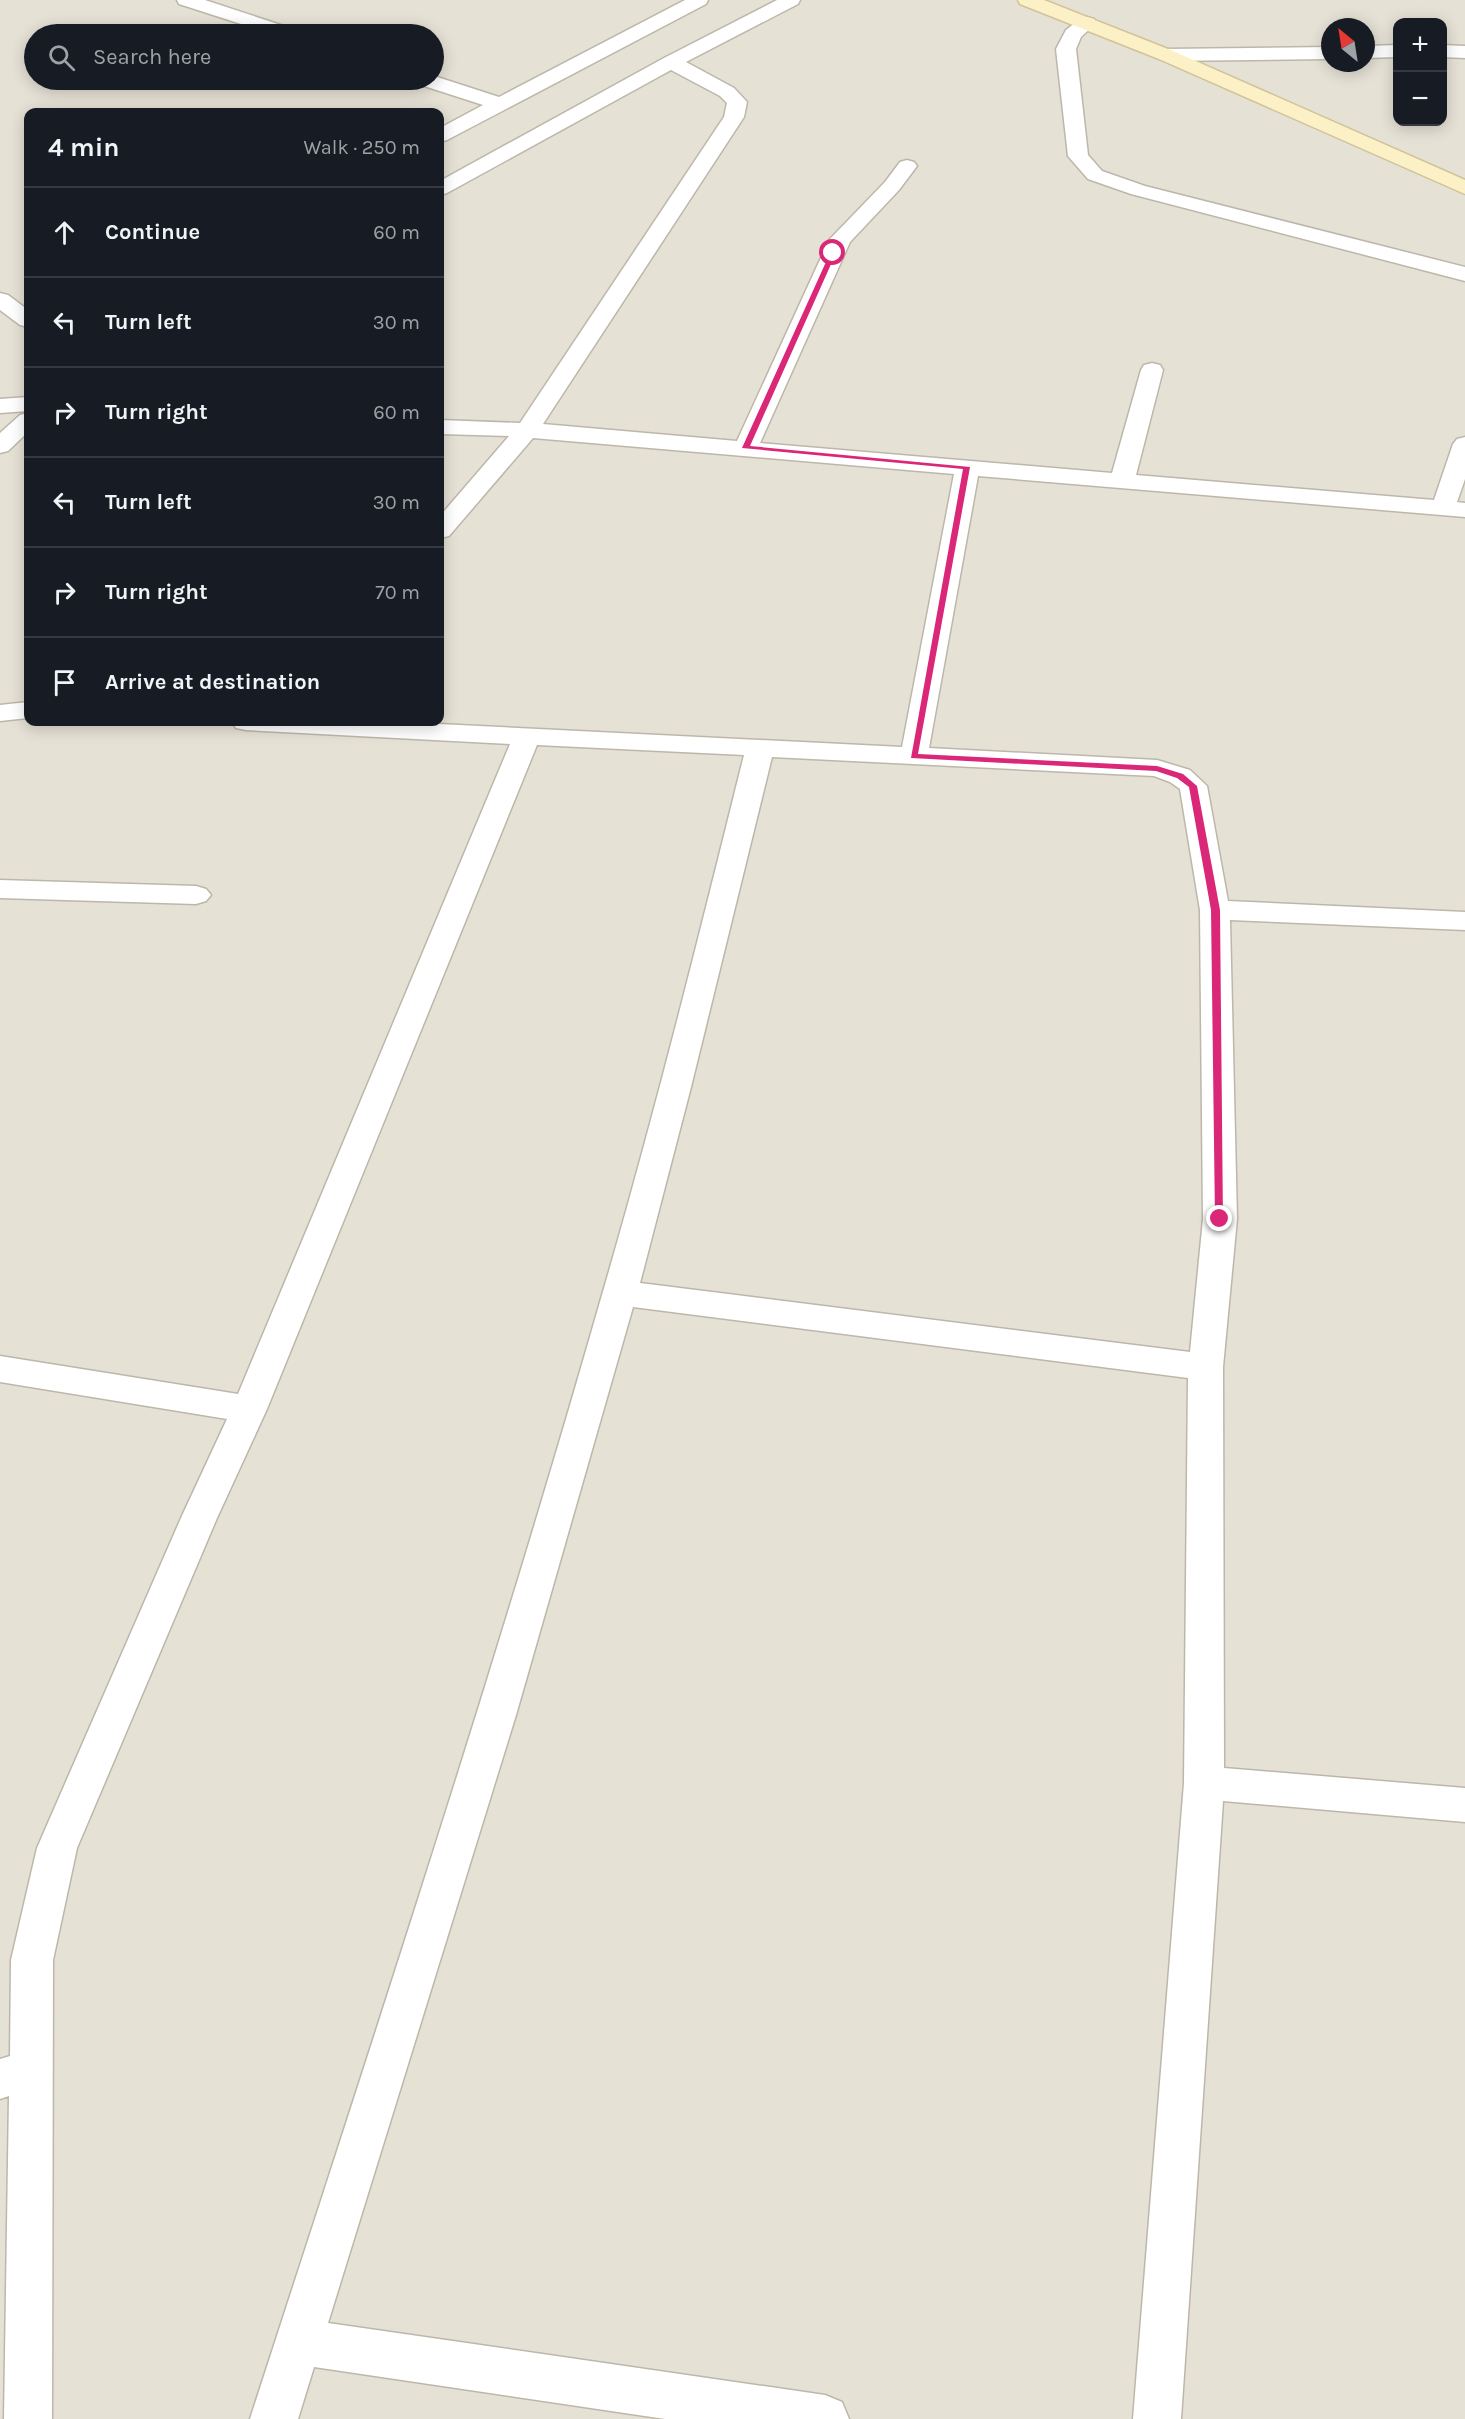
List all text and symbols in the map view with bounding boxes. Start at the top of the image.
north arrow [1321,18,1375,72]
map controls [1393,18,1447,126]
button: + [1393,18,1447,72]
search box [24,24,444,90]
icon: search [45,41,78,74]
text: Search here [93,44,211,70]
button: − [1393,72,1447,126]
text: 4 min [48,132,119,163]
text: Walk · 250 m [304,136,420,159]
icon: ahead [48,216,81,249]
text: Continue [105,219,200,245]
text: 60 m [373,221,420,244]
route start [819,239,845,265]
icon: left [48,306,81,339]
text: Turn left [105,309,192,335]
text: 30 m [373,311,420,334]
icon: right [48,396,81,429]
text: Turn right [105,399,208,425]
text: 60 m [373,401,420,424]
icon: left [48,486,81,519]
text: Turn left [105,489,192,515]
text: 30 m [373,491,420,514]
icon: right [48,576,81,609]
text: Turn right [105,579,208,605]
text: 70 m [375,581,420,604]
icon: arrive [48,666,81,699]
text: Arrive at destination [105,669,320,695]
route end [1206,1205,1232,1231]

